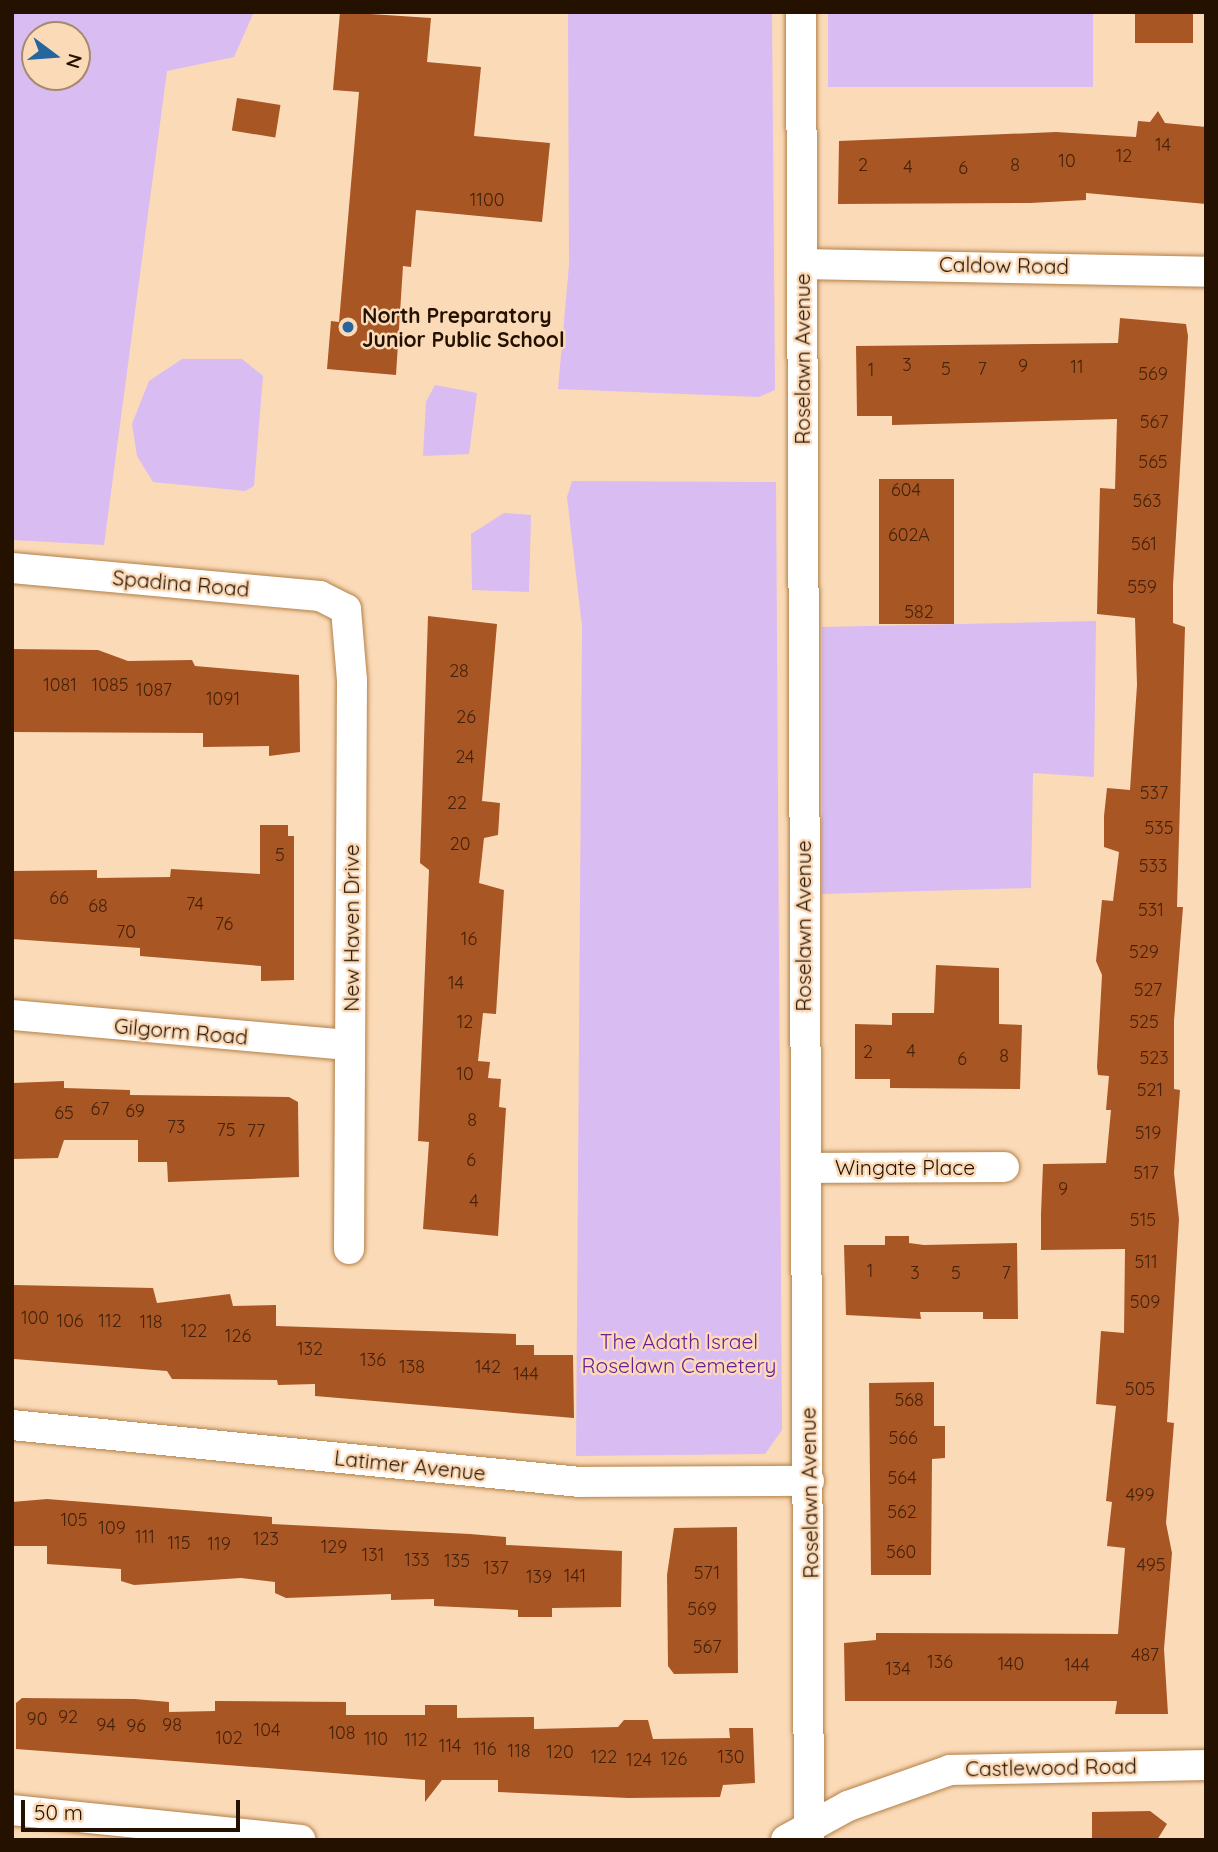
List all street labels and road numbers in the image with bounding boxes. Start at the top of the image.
street label: Caldow Road [939,251,1069,279]
street label: Roselawn Avenue [789,273,815,445]
street label: Spadina Road [112,564,250,602]
street label: Roselawn Avenue [790,840,816,1012]
street label: New Haven Drive [338,844,364,1012]
street label: Gilgorm Road [113,1013,249,1049]
street label: Wingate Place [835,1154,975,1180]
street label: Roselawn Avenue [795,1407,823,1579]
street label: Latimer Avenue [333,1445,487,1485]
street label: Castlewood Road [965,1753,1137,1781]

